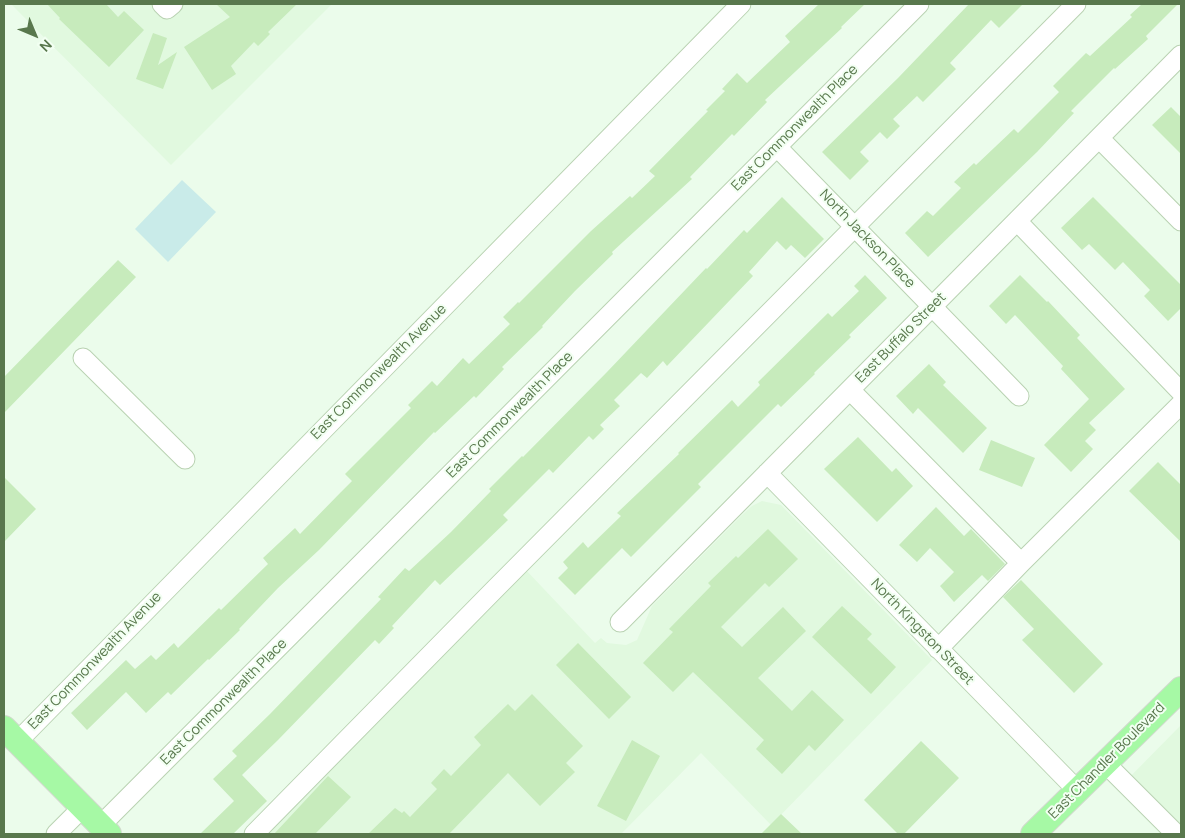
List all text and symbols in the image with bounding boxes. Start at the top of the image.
north arrow [10,10,60,60]
text: N [36,36,56,56]
street label: East Commonwealth Place [728,61,862,195]
street label: North Jackson Place [816,186,918,292]
street label: East Buffalo Street [852,289,950,387]
street label: East Commonwealth Avenue [308,301,450,443]
street label: East Commonwealth Place [443,348,577,482]
street label: North Kingston Street [867,575,977,689]
street label: East Commonwealth Avenue [25,589,165,733]
street label: East Commonwealth Place [157,635,291,769]
street label: East Chandler Boulevard [1045,699,1169,823]

